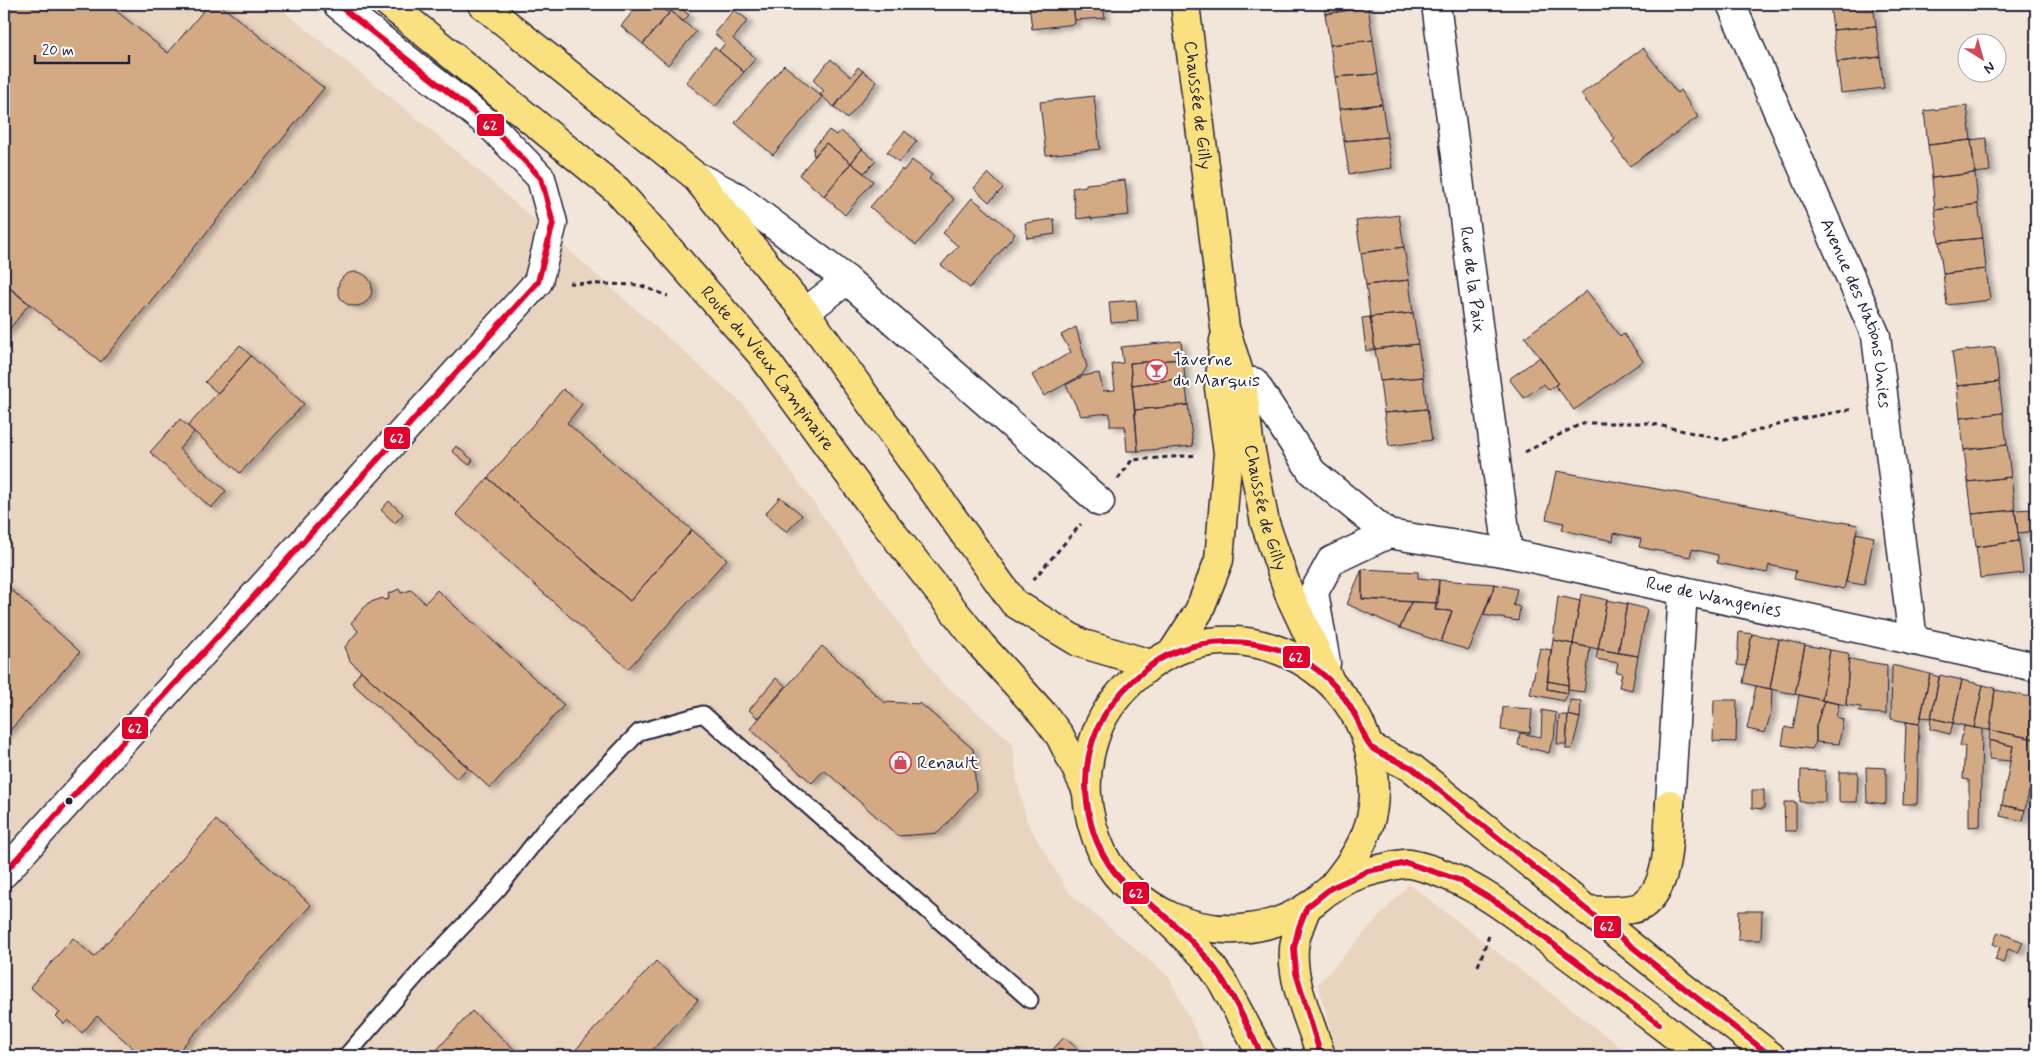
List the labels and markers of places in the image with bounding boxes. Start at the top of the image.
place label: Taverne du Marquis [1173,348,1260,393]
bar icon: Taverne du Marquis [1145,358,1169,382]
shop icon: Renault [889,751,913,775]
place label: Renault [917,751,979,775]
unlabelled marker [64,796,74,806]

